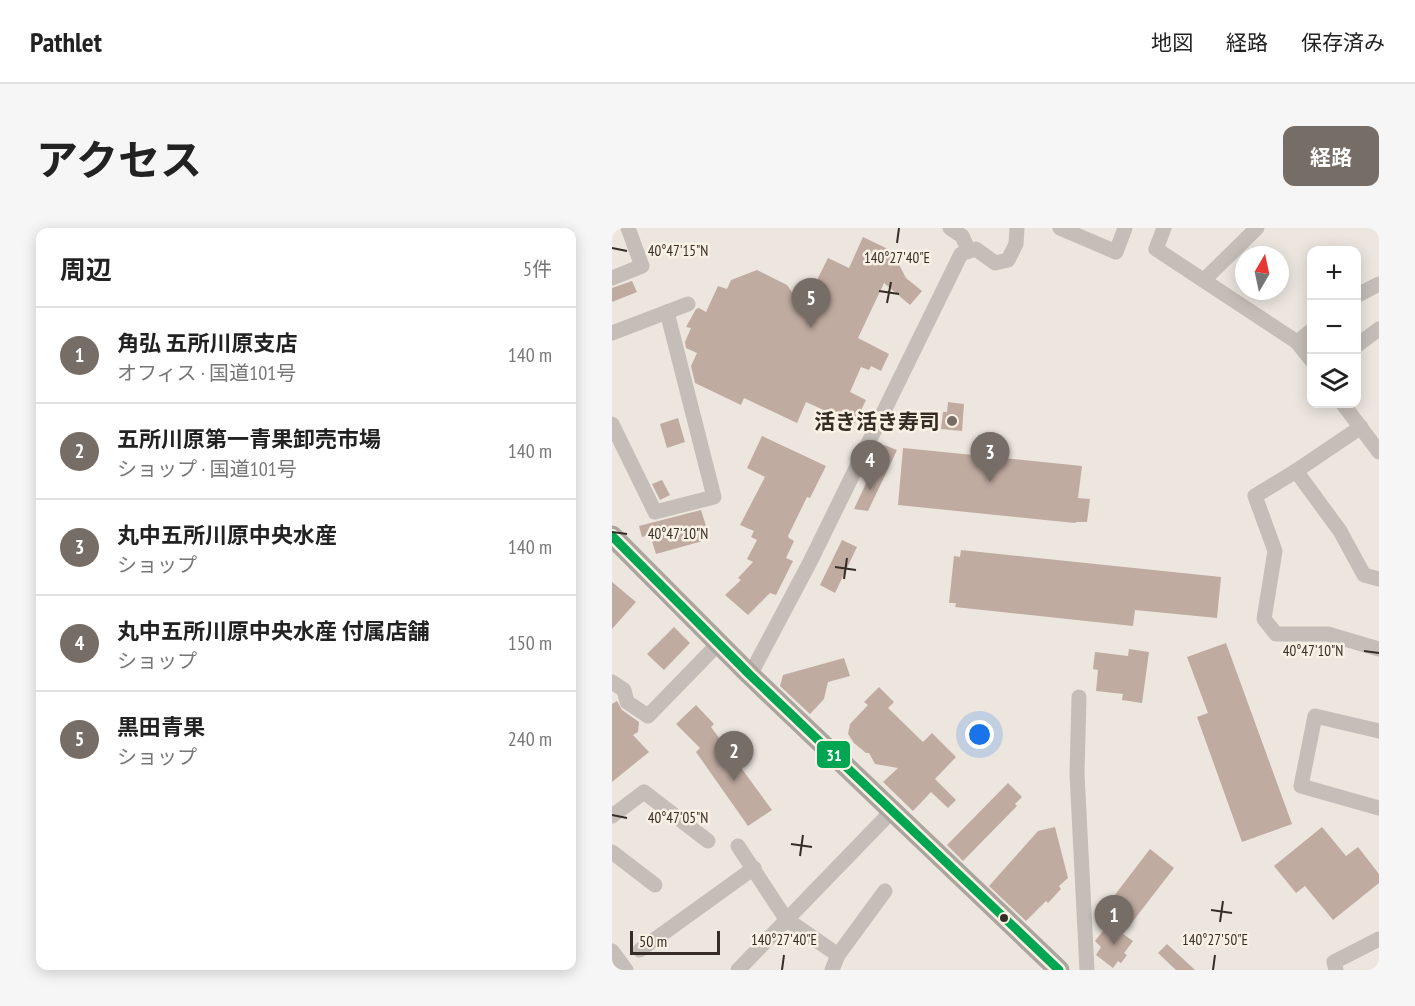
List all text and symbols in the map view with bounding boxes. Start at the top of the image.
text: Pathlet [30,23,102,60]
text: 地図 [1151,29,1193,56]
text: 経路 [1226,29,1268,56]
text: 保存済み [1301,29,1385,56]
button: 経路 [1283,126,1379,186]
text: アクセス [36,132,202,187]
text: 40°47'15"N [648,241,708,260]
north arrow [1235,246,1289,300]
map controls [1307,246,1361,408]
button: + [1307,246,1361,300]
text: 140°27'40"E [864,248,930,267]
text: 周辺 [60,253,112,286]
text: 5件 [523,256,552,282]
pin: 5 [792,279,830,328]
button: − [1307,300,1361,354]
text: 角弘 五所川原支店 [117,329,298,357]
text: 1 [75,342,84,368]
text: 140 m [508,342,552,368]
button: layers [1307,354,1361,408]
text: オフィス · 国道101号 [117,360,296,386]
place label: 活き活き寿司 [814,408,940,435]
marker: 活き活き寿司 [945,414,959,428]
text: 五所川原第一青果卸売市場 [117,425,381,453]
pin: 3 [970,432,1010,482]
text: 2 [75,438,84,464]
text: 140 m [508,438,552,464]
pin: 4 [850,440,890,490]
text: ショップ · 国道101号 [117,456,297,482]
text: 丸中五所川原中央水産 [117,521,337,549]
text: 40°47'10"N [648,524,708,543]
text: 3 [75,534,84,560]
text: 140 m [508,534,552,560]
text: ショップ [117,552,197,578]
text: 丸中五所川原中央水産 付属店舗 [117,617,430,645]
text: 4 [75,630,84,656]
text: 150 m [508,630,552,656]
text: 40°47'10"N [1283,641,1343,660]
text: ショップ [117,648,197,674]
text: 黒田青果 [117,713,205,741]
your location [965,720,994,749]
text: 5 [75,726,84,752]
text: 240 m [508,726,552,752]
pin: 2 [714,732,754,781]
line badge: 31 [816,740,851,769]
text: ショップ [117,744,197,770]
text: 31 [826,745,842,765]
text: 40°47'05"N [648,808,708,827]
pin: 1 [1094,896,1134,945]
unlabelled marker [998,912,1010,924]
scale bar [630,928,720,956]
text: 140°27'40"E [751,930,817,949]
text: 140°27'50"E [1182,930,1248,949]
text: 50 m [639,931,667,951]

